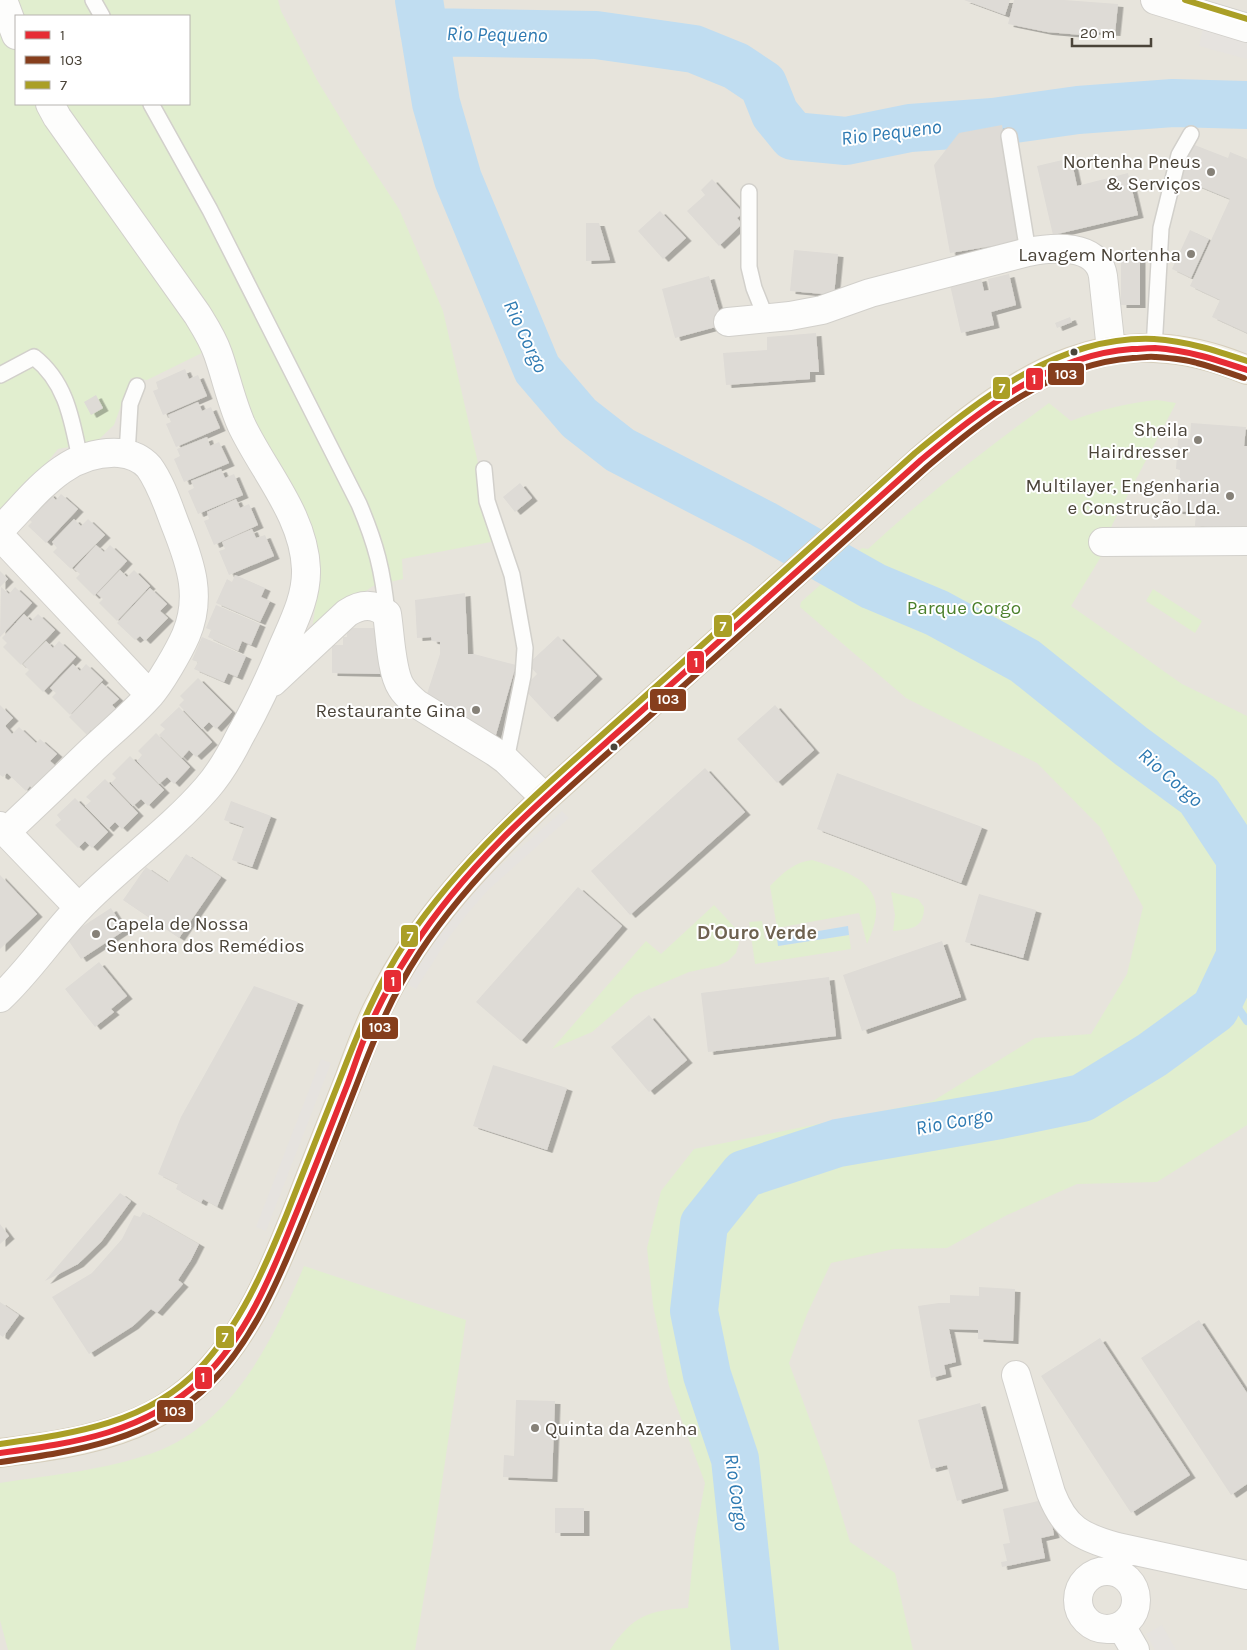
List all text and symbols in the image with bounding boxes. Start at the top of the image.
legend [15,15,190,105]
scale bar [1072,15,1151,47]
water label: Rio Pequeno [446,22,548,47]
text: 20 m [1080,24,1115,42]
text: 1 [60,26,65,44]
text: 103 [60,51,83,69]
text: 7 [60,76,67,94]
water label: Rio Pequeno [839,115,943,150]
place label: Nortenha Pneus & Serviços [1063,151,1201,195]
marker: Nortenha Pneus & Serviços [1205,166,1217,178]
place label: Lavagem Nortenha [1018,244,1181,266]
marker: Lavagem Nortenha [1185,248,1197,260]
water label: Rio Corgo [499,296,552,377]
unlabelled marker [1069,347,1079,357]
line badge: 103 [1047,362,1085,386]
text: 103 [1055,366,1077,383]
line badge: 1 [1025,367,1044,391]
text: 1 [1032,371,1037,388]
line badge: 7 [992,376,1011,400]
text: 7 [999,380,1006,397]
place label: Sheila Hairdresser [1088,419,1188,463]
marker: Sheila Hairdresser [1192,434,1204,446]
place label: Multilayer, Engenharia e Construção Lda. [1026,475,1220,519]
marker: Multilayer, Engenharia e Construção Lda. [1224,490,1236,502]
park label: Parque Corgo [907,597,1021,619]
line badge: 7 [713,614,733,638]
text: 7 [720,618,727,635]
line badge: 1 [686,650,705,674]
text: 1 [694,654,699,671]
line badge: 103 [649,688,687,712]
text: 103 [657,691,679,708]
place label: Restaurante Gina [315,700,466,722]
marker: Restaurante Gina [470,704,482,716]
unlabelled marker [609,742,619,752]
water label: Rio Corgo [1134,743,1208,812]
place label: Capela de Nossa Senhora dos Remédios [106,913,305,957]
district label: D'Ouro Verde [697,921,817,944]
line badge: 7 [400,924,419,948]
marker: Capela de Nossa Senhora dos Remédios [90,928,102,940]
text: 7 [407,928,414,945]
line badge: 1 [383,969,402,993]
text: 1 [391,973,396,990]
line badge: 103 [361,1016,399,1040]
text: 103 [369,1019,391,1036]
water label: Rio Corgo [914,1103,995,1140]
line badge: 7 [215,1325,235,1349]
text: 7 [222,1329,229,1346]
line badge: 1 [194,1366,213,1390]
text: 1 [201,1369,206,1386]
line badge: 103 [156,1399,194,1423]
text: 103 [164,1403,186,1420]
place label: Quinta da Azenha [545,1418,697,1440]
marker: Quinta da Azenha [529,1422,541,1434]
water label: Rio Corgo [720,1452,753,1532]

